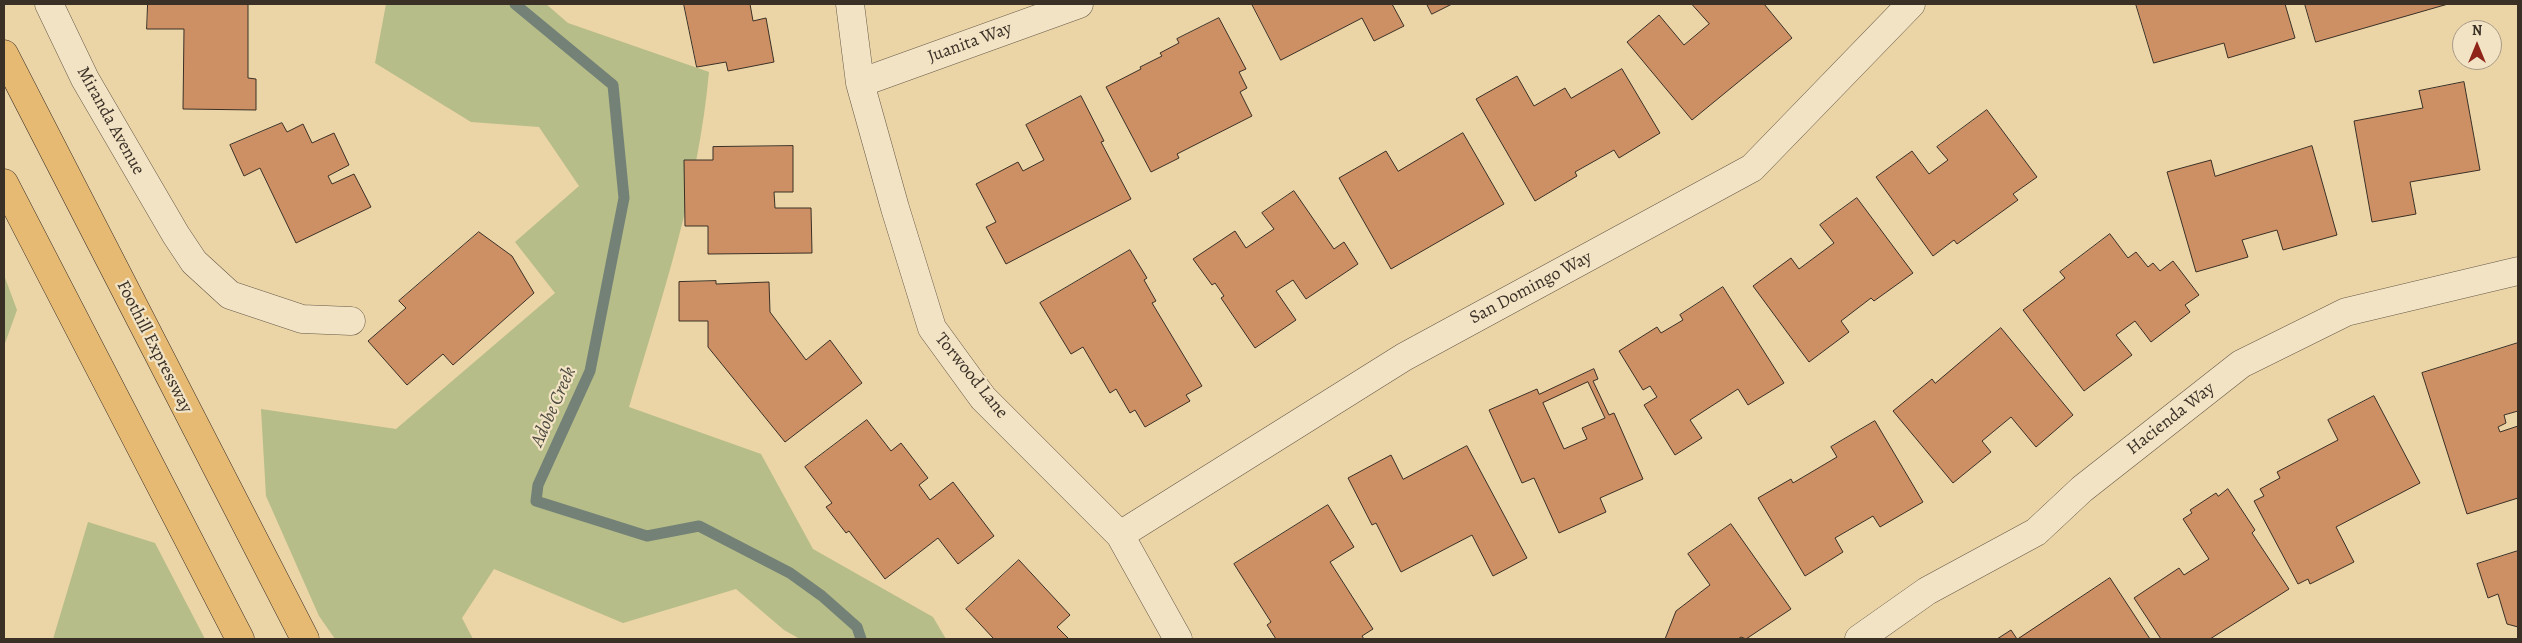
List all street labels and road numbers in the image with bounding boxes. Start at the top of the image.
street label: Juanita Way [925,18,1015,68]
street label: Miranda Avenue [71,63,149,179]
street label: San Domingo Way [1466,247,1596,329]
street label: Foothill Expressway [111,277,197,417]
street label: Torwood Lane [930,329,1012,423]
street label: Hacienda Way [2123,378,2219,460]

